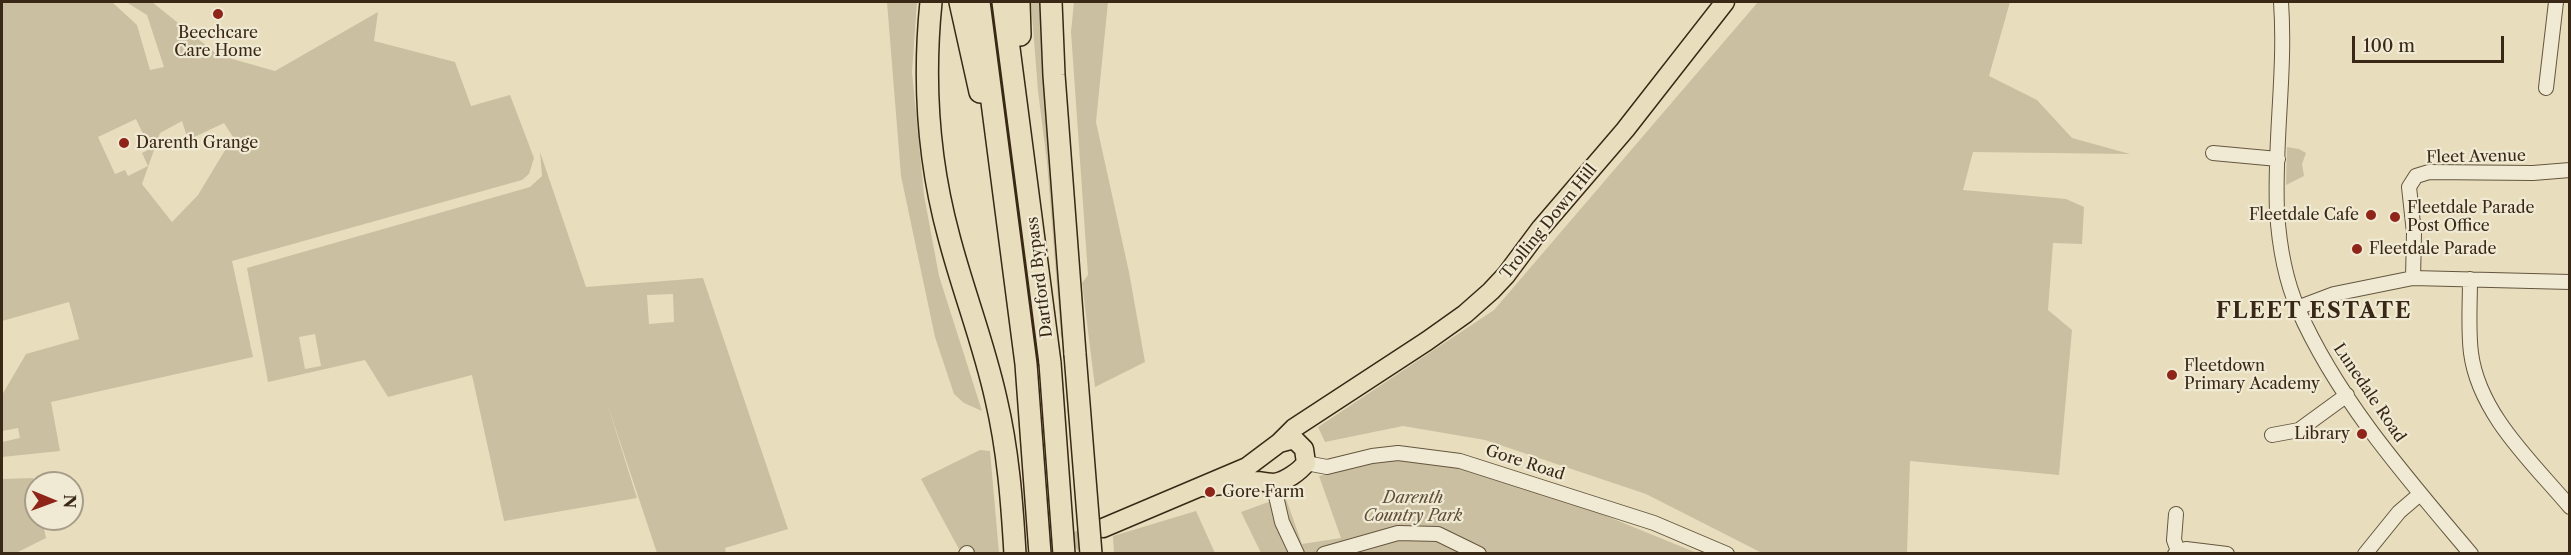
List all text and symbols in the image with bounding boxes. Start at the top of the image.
marker: Beechcare Care Home [211,7,225,21]
place label: Beechcare Care Home [174,23,262,61]
scale bar [2355,24,2506,62]
text: 100 m [2363,35,2415,57]
place label: Darenth Grange [136,133,258,153]
marker: Darenth Grange [117,136,131,150]
street label: Fleet Avenue [2426,147,2526,167]
street label: Trolling Down Hill [1497,161,1601,283]
place label: Fleetdale Parade Post Office [2407,198,2534,236]
place label: Fleetdale Cafe [2249,205,2359,225]
marker: Fleetdale Cafe [2364,208,2378,222]
marker: Fleetdale Parade Post Office [2388,210,2402,224]
street label: Dartford Bypass [1023,215,1057,339]
place label: Fleetdale Parade [2369,239,2496,259]
marker: Fleetdale Parade [2350,242,2364,256]
district label: FLEET ESTATE [2216,299,2412,325]
street label: Lunedale Road [2329,340,2409,446]
place label: Fleetdown Primary Academy [2184,356,2320,394]
marker: Fleetdown Primary Academy [2165,368,2179,382]
place label: Library [2294,424,2350,444]
marker: Library [2355,427,2369,441]
street label: Gore Road [1483,441,1567,485]
north arrow [24,471,84,531]
place label: Gore Farm [1222,482,1304,502]
marker: Gore Farm [1203,485,1217,499]
park label: Darenth Country Park [1364,488,1462,526]
text: N [60,494,80,508]

